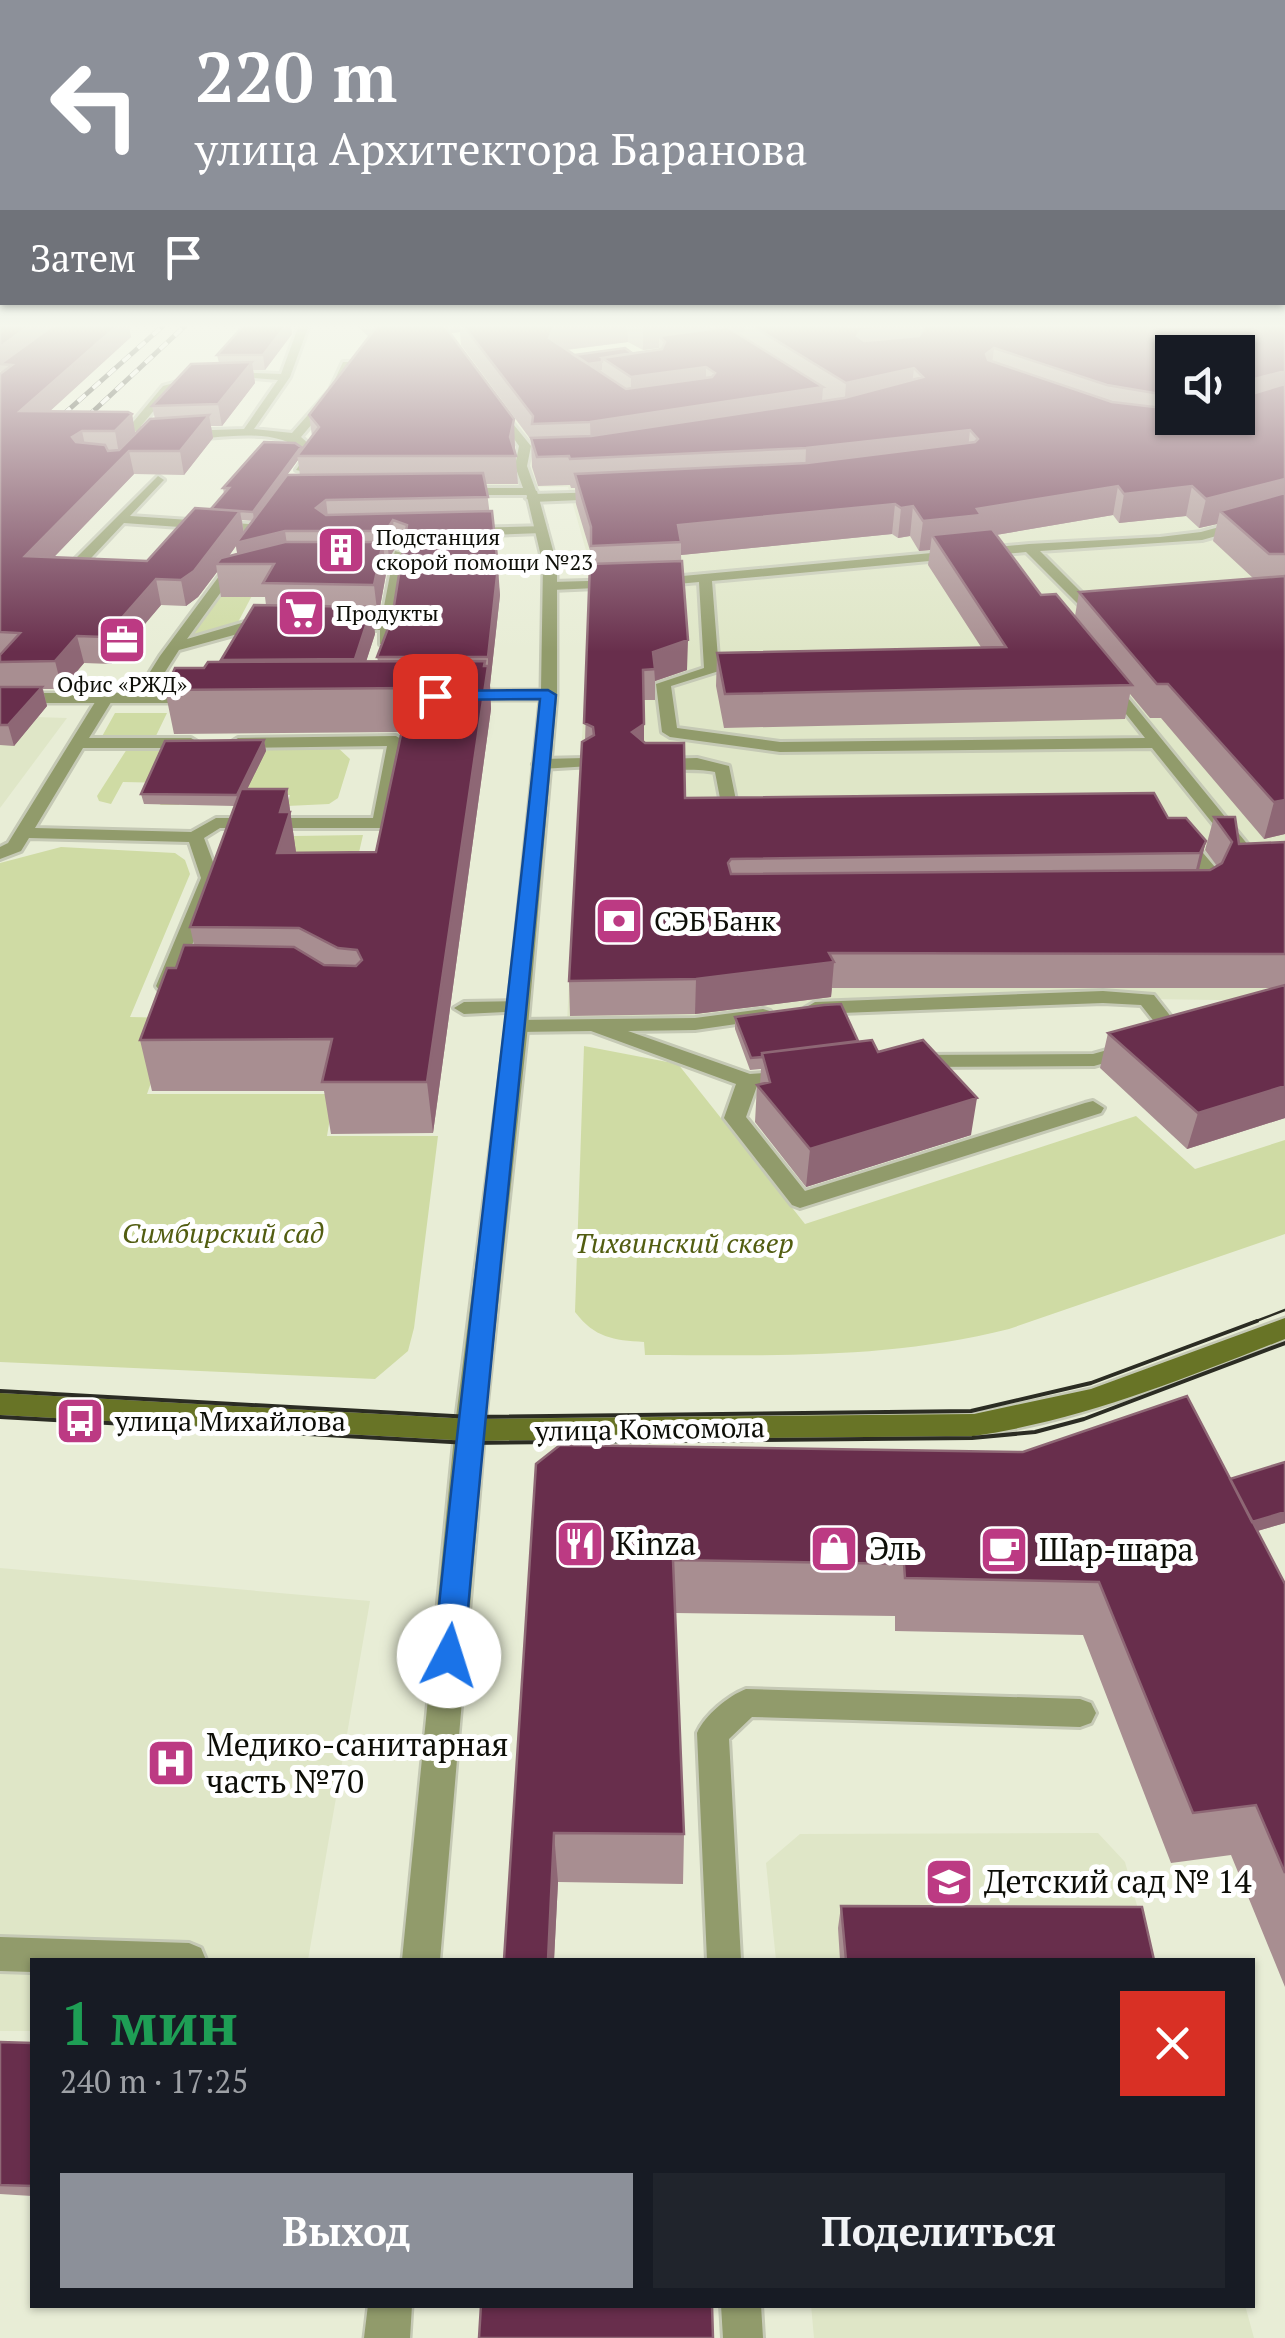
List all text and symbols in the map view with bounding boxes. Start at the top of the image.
text: 220 m [195,29,397,122]
icon: left [30,40,160,170]
text: улица Архитектора Баранова [195,118,808,178]
icon: arrive [156,230,211,285]
text: Затем [30,233,136,283]
map controls [1155,335,1255,435]
button: sound [1155,335,1255,435]
place label: Подстанция скорой помощи №23 [376,522,593,576]
building icon: Подстанция скорой помощи №23 [315,524,367,576]
supermarket icon: Продукты [275,587,327,639]
place label: Продукты [336,598,439,627]
office icon: Офис «РЖД» [96,614,148,666]
pin [393,654,478,739]
place label: Офис «РЖД» [57,669,187,698]
icon: arrive [408,669,463,724]
bank icon: СЭБ Банк [593,895,645,947]
place label: СЭБ Банк [654,902,777,939]
park label: Симбирский сад [122,1214,324,1251]
park label: Тихвинский сквер [574,1224,794,1261]
bus stop icon: улица Михайлова [54,1395,106,1447]
place label: улица Михайлова [114,1402,346,1439]
street label: улица Комсомола [534,1408,765,1449]
restaurant icon: Kinza [554,1518,606,1570]
place label: Kinza [615,1522,696,1564]
shop icon: Эль [808,1523,860,1575]
cafe icon: Шар-шара [978,1524,1030,1576]
place label: Эль [869,1527,922,1569]
place label: Шар-шара [1039,1528,1194,1570]
position arrow [397,1604,501,1708]
place label: Медико-санитарная часть №70 [206,1723,509,1802]
hospital icon: Медико-санитарная часть №70 [145,1737,197,1789]
school or university icon: Детский сад № 14 [923,1856,975,1908]
place label: Детский сад № 14 [984,1860,1252,1902]
text: 1 мин [60,1983,238,2062]
button: close [1120,1991,1225,2096]
text: 240 m · 17:25 [60,2060,248,2102]
button: Выход [60,2173,633,2288]
button: Поделиться [653,2173,1225,2288]

